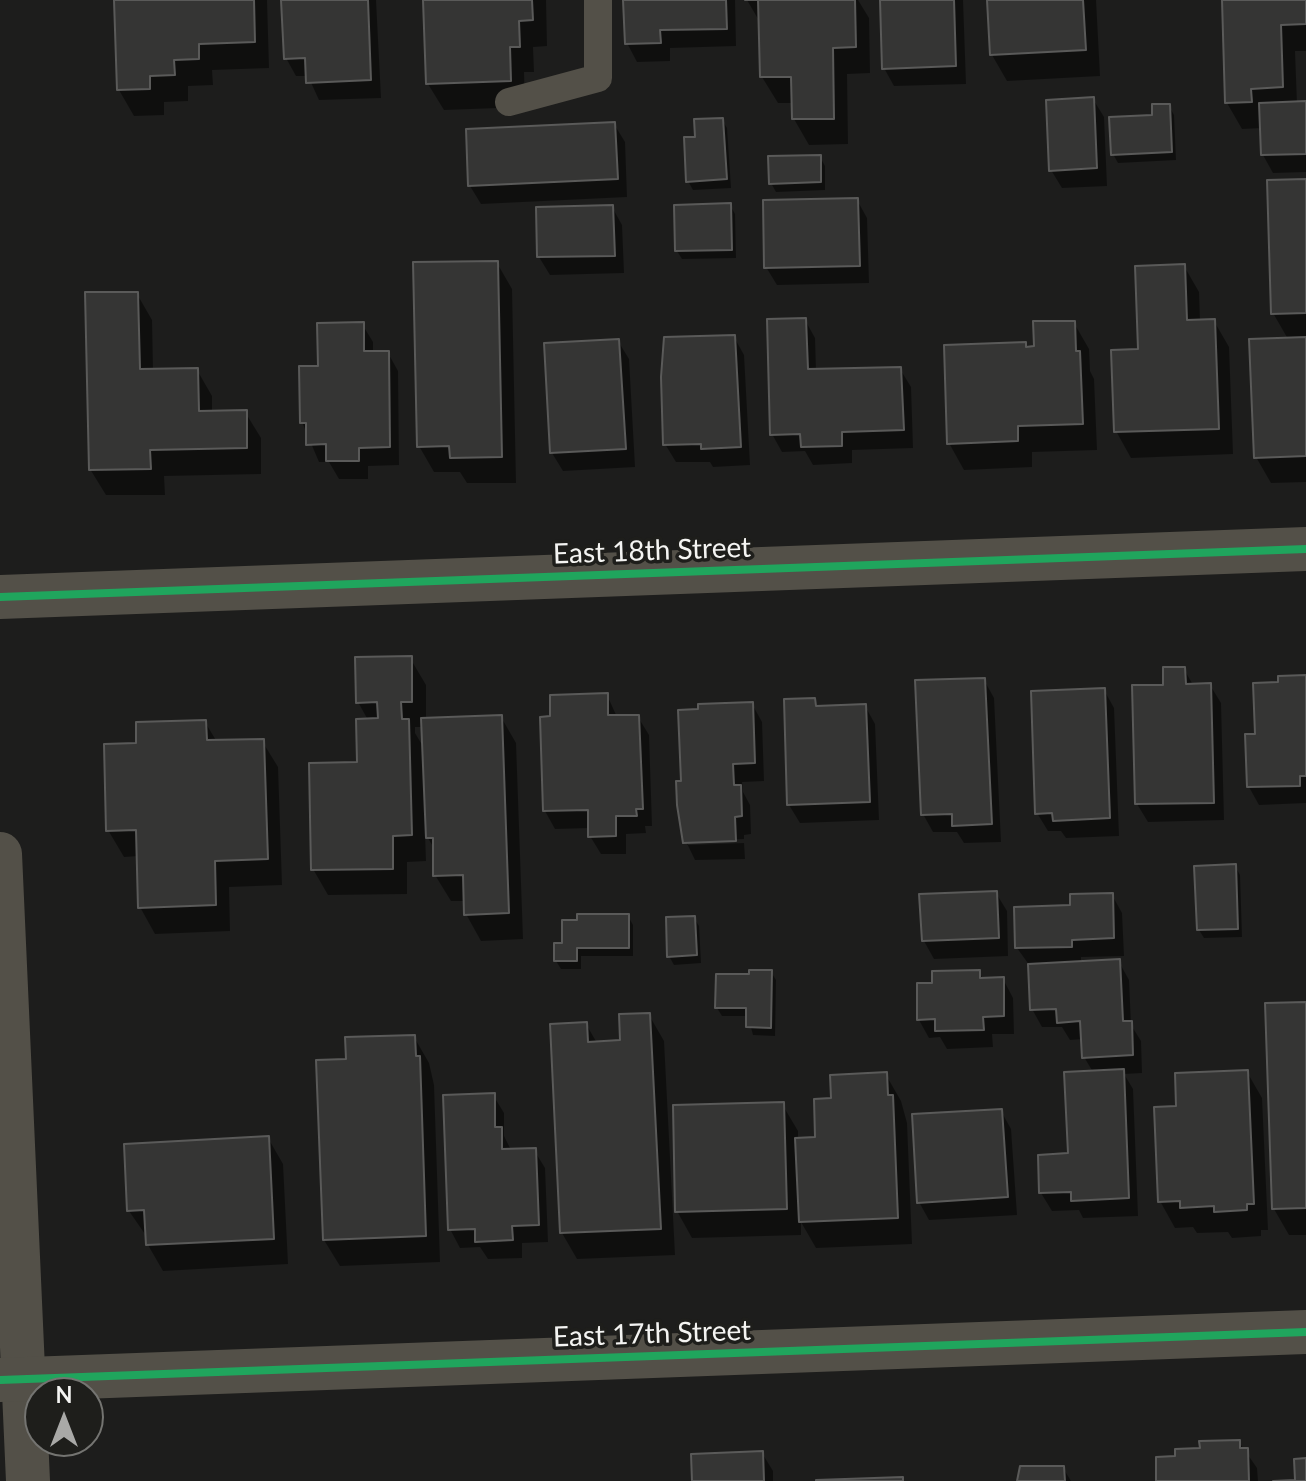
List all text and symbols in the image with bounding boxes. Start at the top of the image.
street label: East 18th Street [552,531,752,571]
street label: East 17th Street [552,1314,752,1354]
north arrow [24,1377,104,1457]
text: N [56,1381,72,1408]

